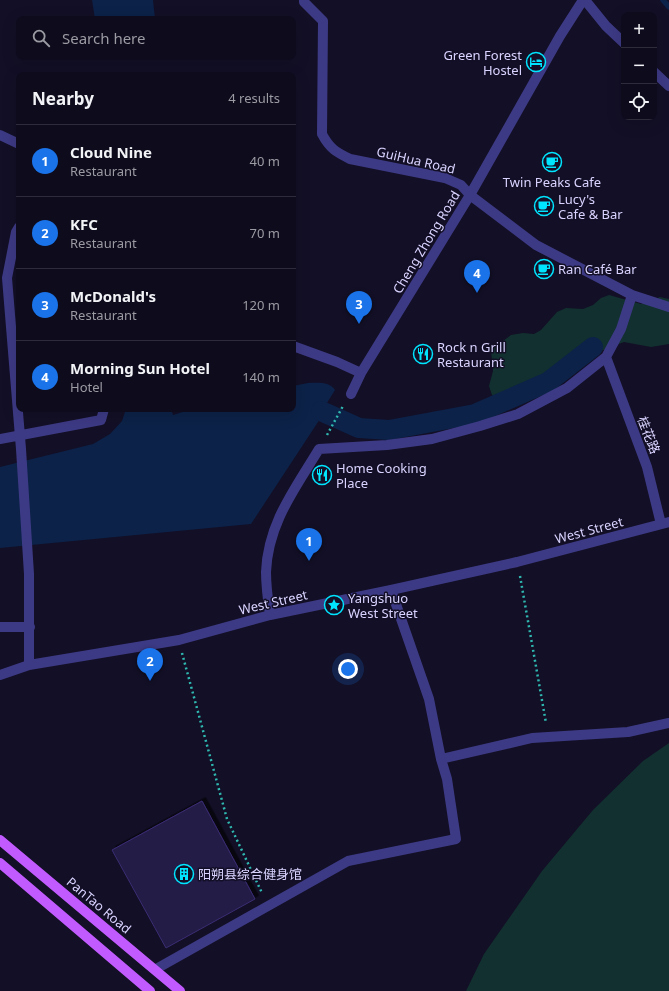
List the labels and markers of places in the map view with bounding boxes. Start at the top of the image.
place label: Green Forest Hostel [443,46,522,79]
hotel icon: Green Forest Hostel [525,51,547,73]
cafe icon: Twin Peaks Cafe [541,151,563,173]
place label: Twin Peaks Cafe [503,173,601,191]
place label: Lucy's Cafe & Bar [558,190,623,223]
cafe icon: Lucy's Cafe & Bar [533,195,555,217]
cafe icon: Ran Café Bar [533,258,555,280]
pin: 4 [464,260,490,293]
place label: Ran Café Bar [558,260,637,278]
pin: 3 [346,291,372,324]
place label: Rock n Grill Restaurant [437,338,506,371]
restaurant icon: Rock n Grill Restaurant [412,343,434,365]
place label: Home Cooking Place [336,459,427,492]
restaurant icon: Home Cooking Place [311,464,333,486]
pin: 1 [296,528,322,561]
place label: Yangshuo West Street [348,589,418,622]
place icon: Yangshuo West Street [323,594,345,616]
pin: 2 [137,648,163,681]
building icon: 阳朔县综合健身馆 [173,863,195,885]
place label: 阳朔县综合健身馆 [198,865,302,883]

